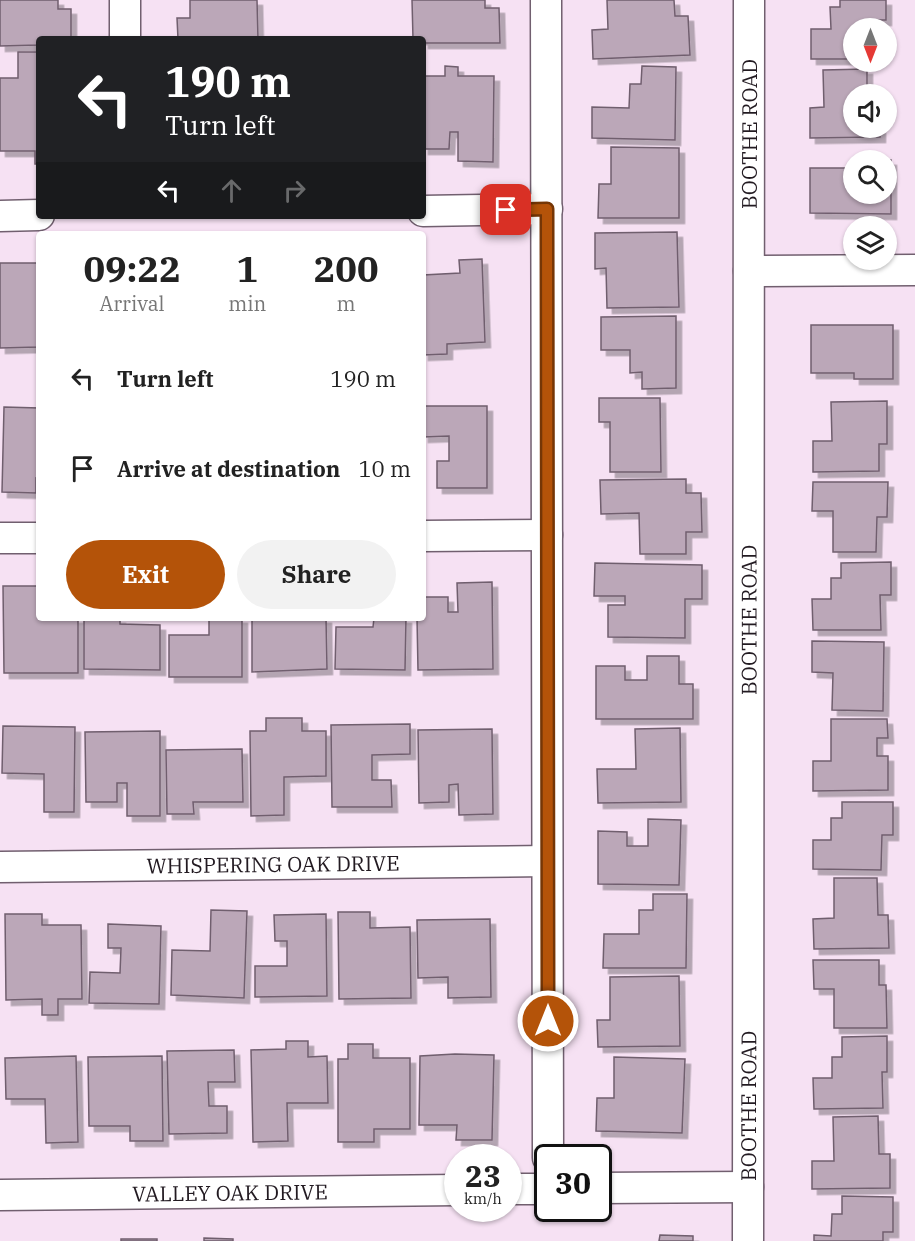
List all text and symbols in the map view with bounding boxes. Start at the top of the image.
north arrow [843,18,897,72]
map controls [843,18,897,270]
text: 190 m [165,54,291,109]
street label: BOOTHE ROAD [735,59,763,209]
icon: left [66,60,144,138]
button: sound [843,84,897,138]
text: Turn left [165,107,276,142]
button: search [843,150,897,204]
icon: left [152,174,185,207]
icon: ahead [215,174,248,207]
icon: right [278,174,311,207]
pin [480,184,531,235]
icon: arrive [489,193,522,226]
button: layers [843,216,897,270]
text: 09:22 [83,245,181,292]
text: 1 [236,245,258,292]
text: 200 [314,245,379,292]
text: Arrival [100,290,165,317]
text: min [228,290,266,317]
text: m [337,290,356,317]
icon: left [66,362,99,395]
text: Turn left [117,364,213,393]
text: 190 m [330,364,396,393]
icon: arrive [66,452,99,485]
text: Arrive at destination [117,454,340,483]
text: 10 m [358,454,411,483]
button: Exit [66,540,225,609]
button: Share [237,540,396,609]
street label: BOOTHE ROAD [734,545,763,695]
street label: WHISPERING OAK DRIVE [146,849,400,879]
position arrow [516,989,580,1053]
street label: BOOTHE ROAD [734,1031,762,1181]
speed limit sign: 30 [534,1144,612,1222]
text: 23 [465,1156,501,1195]
street label: VALLEY OAK DRIVE [132,1177,328,1208]
text: km/h [464,1189,502,1208]

